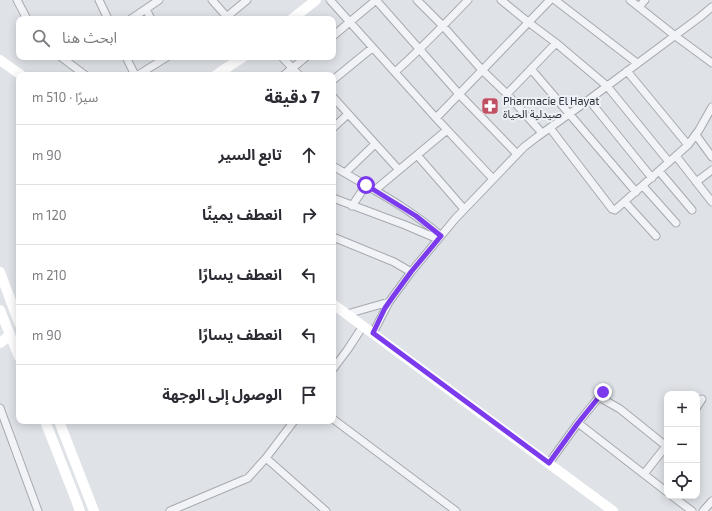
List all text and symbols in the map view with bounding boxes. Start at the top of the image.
search box [16,16,336,60]
icon: search [30,27,52,49]
text: ابحث هنا [62,28,117,46]
text: 7 دقيقة [265,86,320,106]
text: سيرًا · 510 m [32,89,98,105]
place label: Pharmacie El Hayat صيدلية الحياة [503,94,599,121]
pharmacy icon: Pharmacie El Hayat صيدلية الحياة [480,96,500,116]
icon: ahead [298,144,320,166]
text: تابع السير [219,145,282,163]
text: 90 m [32,147,62,163]
route start [357,176,375,194]
icon: right [298,204,320,226]
text: انعطف يمينًا [202,205,282,223]
text: 120 m [32,207,67,223]
icon: left [298,264,320,286]
text: انعطف يسارًا [198,265,282,283]
text: 210 m [32,267,67,283]
icon: left [298,324,320,346]
text: انعطف يسارًا [198,325,282,343]
text: 90 m [32,327,62,343]
route end [594,383,612,401]
icon: arrive [298,384,320,406]
text: الوصول إلى الوجهة [162,385,282,403]
map controls [664,391,700,499]
button: + [664,391,700,427]
button: − [664,427,700,463]
button: locate [664,463,700,499]

